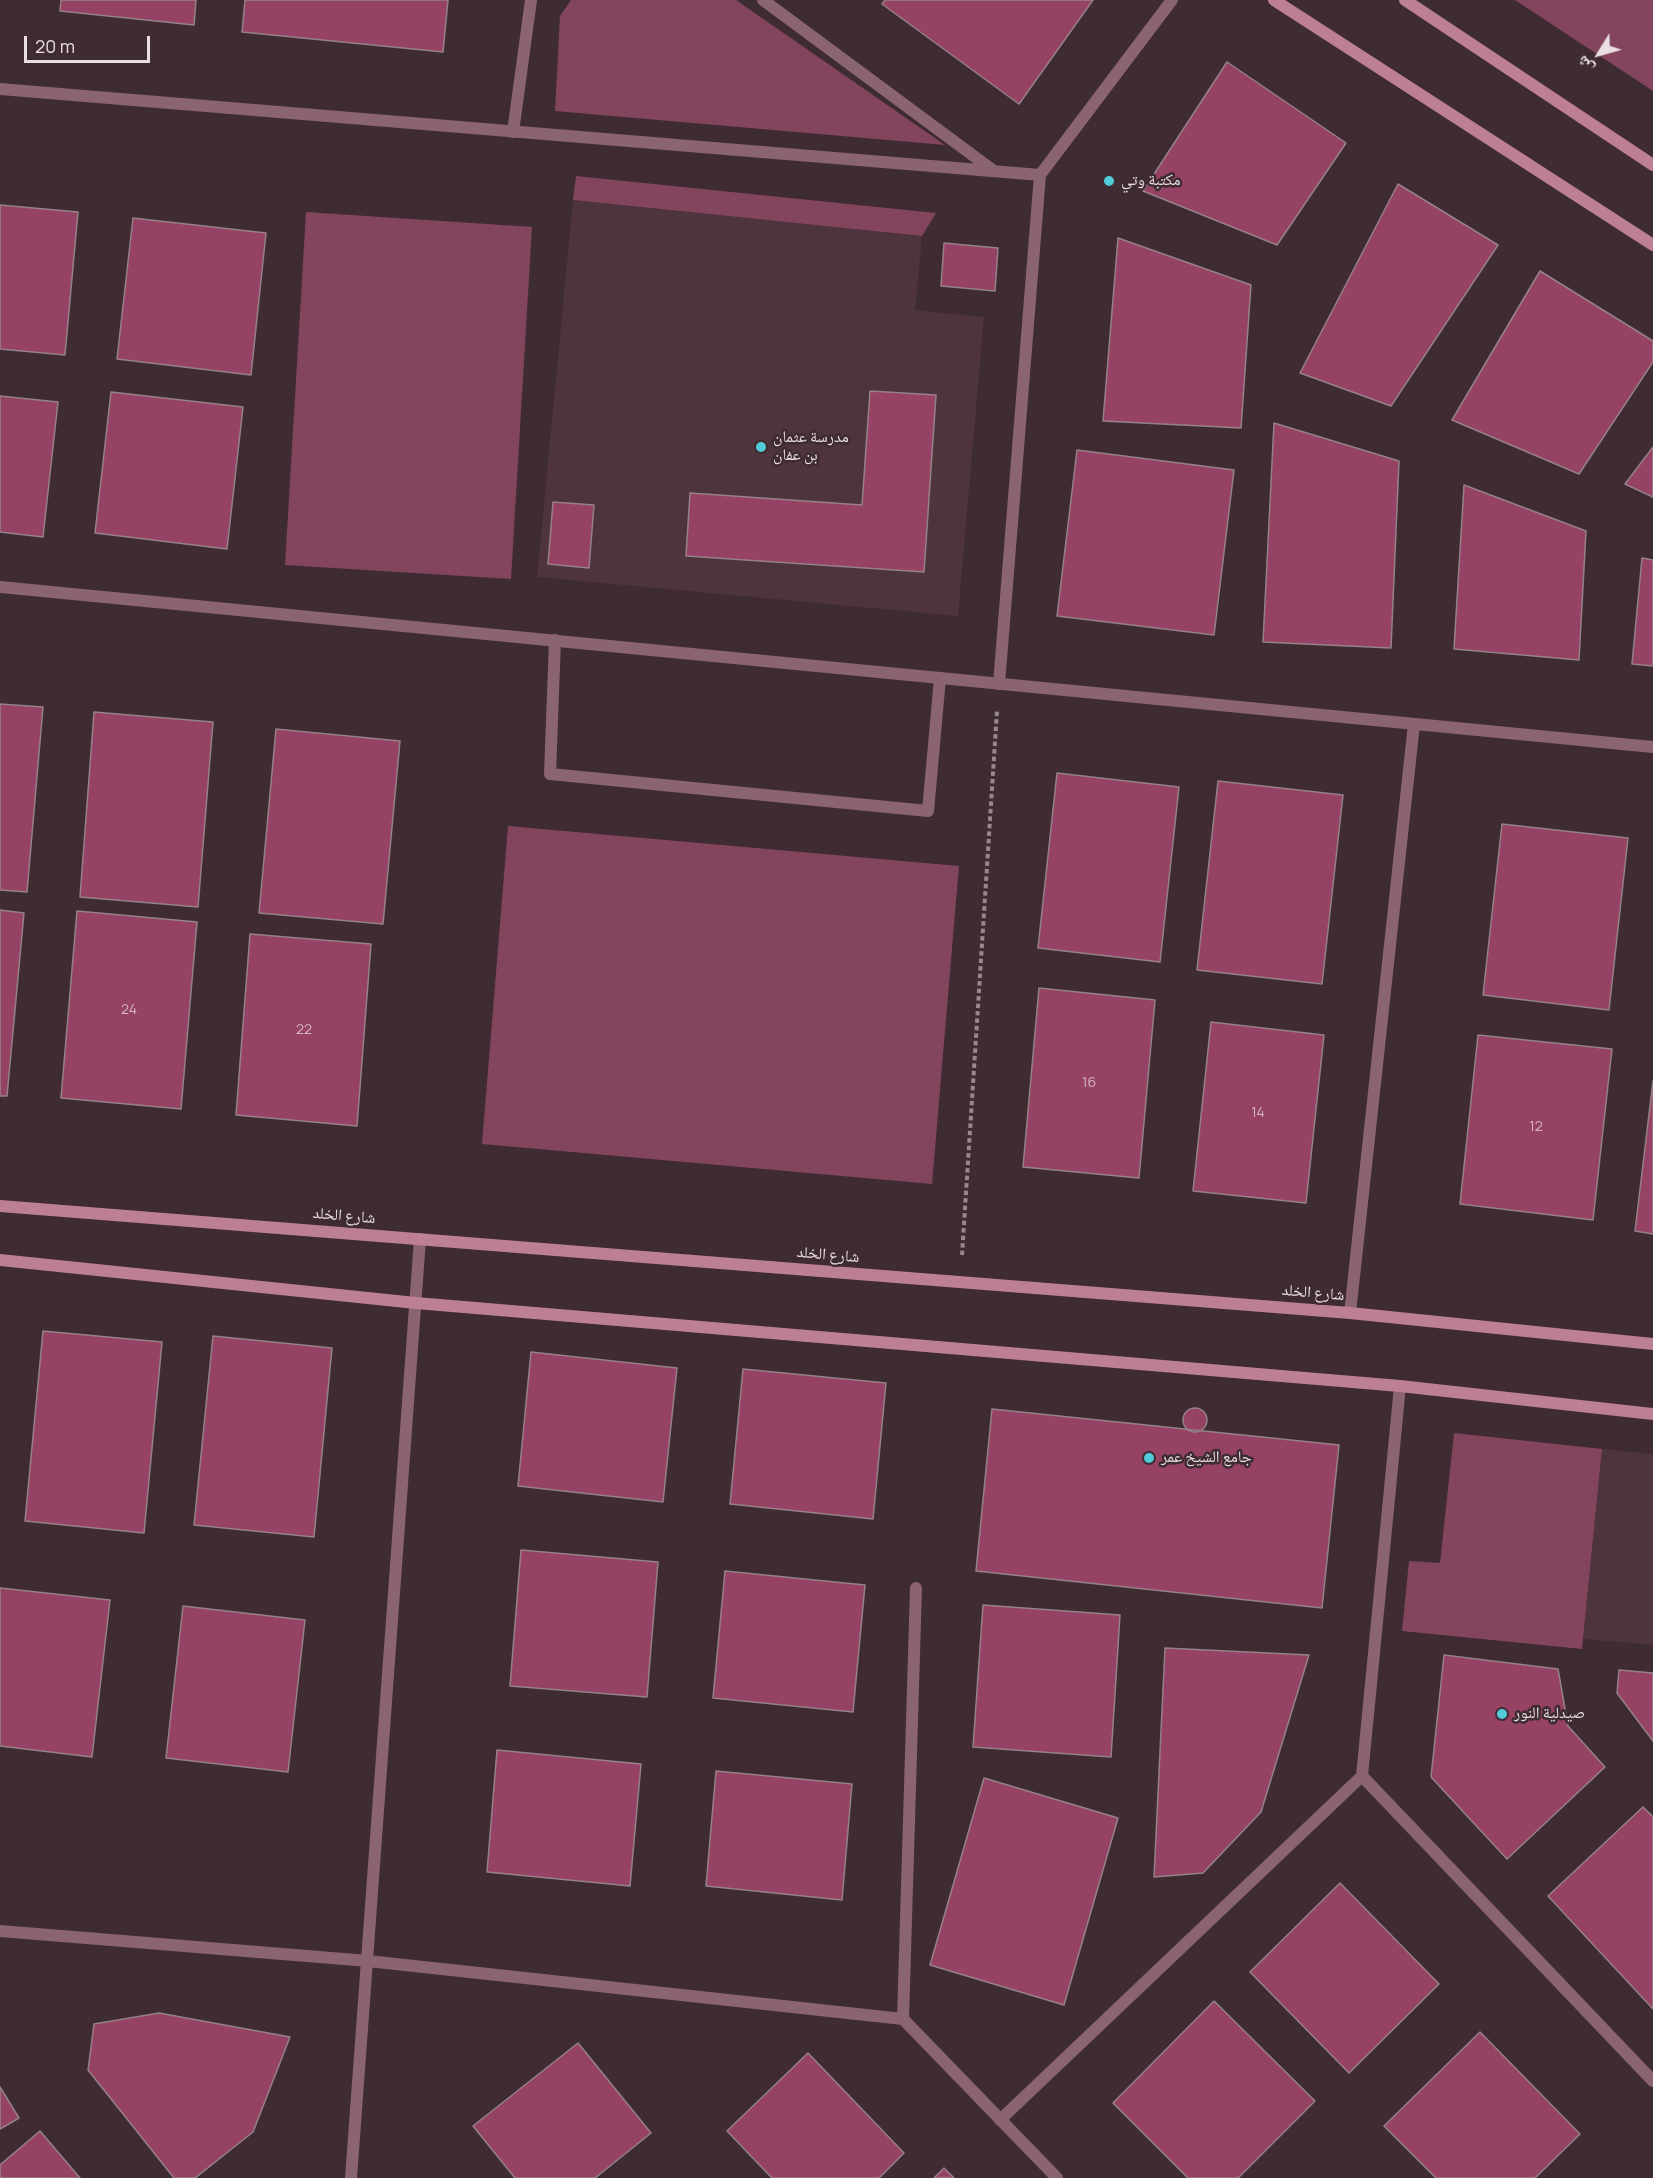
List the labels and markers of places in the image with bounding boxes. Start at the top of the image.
place label: مكتبة وتي [1121,171,1180,191]
marker: مكتبة وتي [1102,174,1116,188]
place label: مدرسة عثمان بن عفان [773,428,849,466]
marker: مدرسة عثمان بن عفان [754,440,768,454]
place label: جامع الشيخ عمر [1161,1448,1252,1468]
marker: جامع الشيخ عمر [1142,1451,1156,1465]
place label: صيدلية النور [1514,1704,1585,1724]
marker: صيدلية النور [1495,1707,1509,1721]

